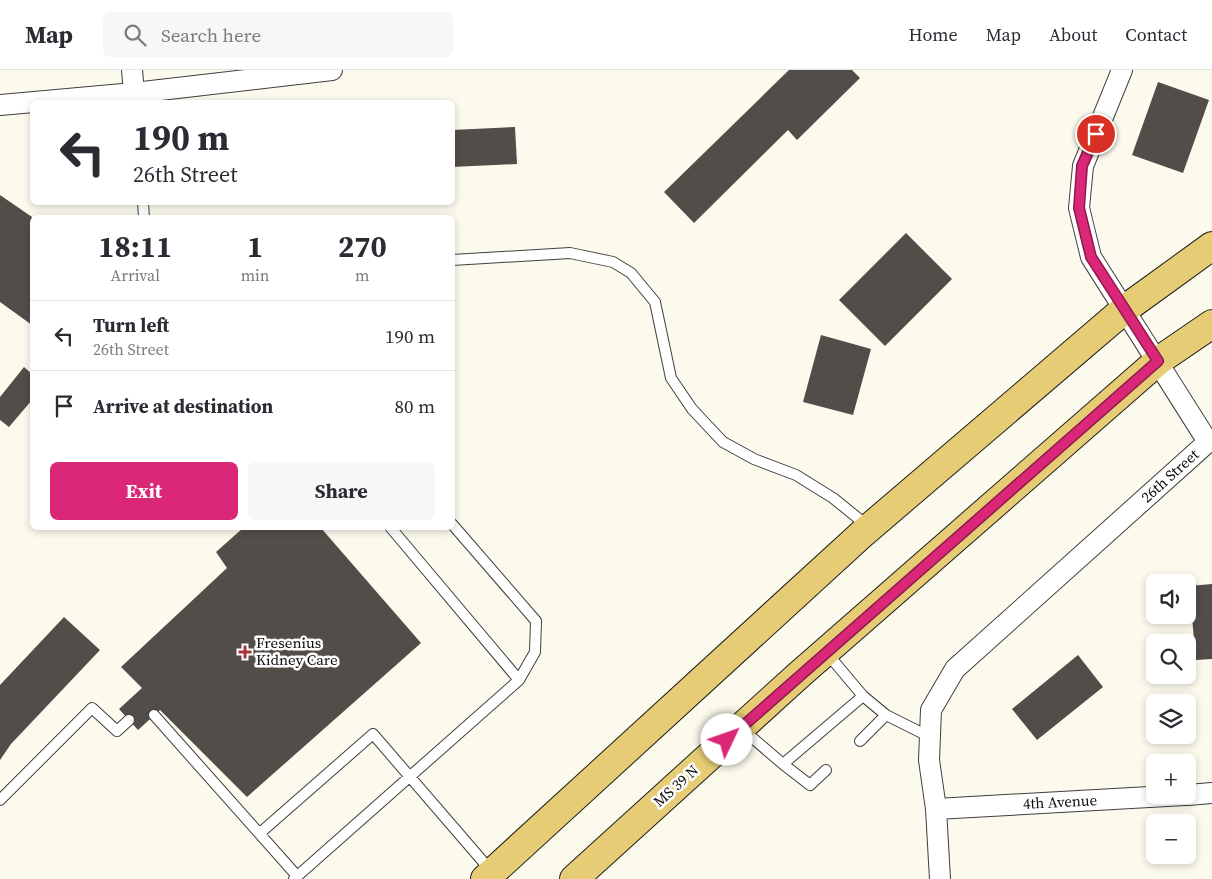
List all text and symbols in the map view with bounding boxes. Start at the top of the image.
search box [103,12,453,57]
text: Map [25,18,73,51]
icon: search [121,21,149,49]
text: Search here [161,22,261,48]
text: Home [909,22,958,47]
text: Map [986,22,1021,47]
text: About [1049,22,1097,47]
text: Contact [1125,22,1187,47]
pin [1075,113,1117,155]
text: 190 m [133,114,229,162]
icon: left [50,120,115,185]
icon: arrive [1082,120,1110,148]
text: 26th Street [133,159,237,189]
text: 18:11 [98,226,172,267]
text: 1 [247,226,263,267]
text: 270 [338,226,387,267]
text: Arrival [111,264,160,286]
text: min [241,264,270,286]
text: m [355,264,369,286]
text: Turn left [93,312,169,338]
icon: left [50,322,78,350]
text: 190 m [385,323,435,349]
text: 26th Street [93,338,169,360]
icon: arrive [50,392,78,420]
text: Arrive at destination [93,393,273,419]
text: 80 m [394,393,435,419]
street label: 26th Street [1136,444,1203,507]
button: Exit [50,462,238,520]
button: Share [248,462,435,520]
map controls [1146,574,1196,864]
button: sound [1146,574,1196,624]
place label: Fresenius Kidney Care [256,632,338,670]
button: search [1146,634,1196,684]
marker: Fresenius Kidney Care [238,645,252,659]
button: layers [1146,694,1196,744]
position arrow [700,713,752,765]
button: + [1146,754,1196,804]
street label: MS 39 N [648,760,703,812]
street label: 4th Avenue [1022,789,1098,814]
button: − [1146,814,1196,864]

